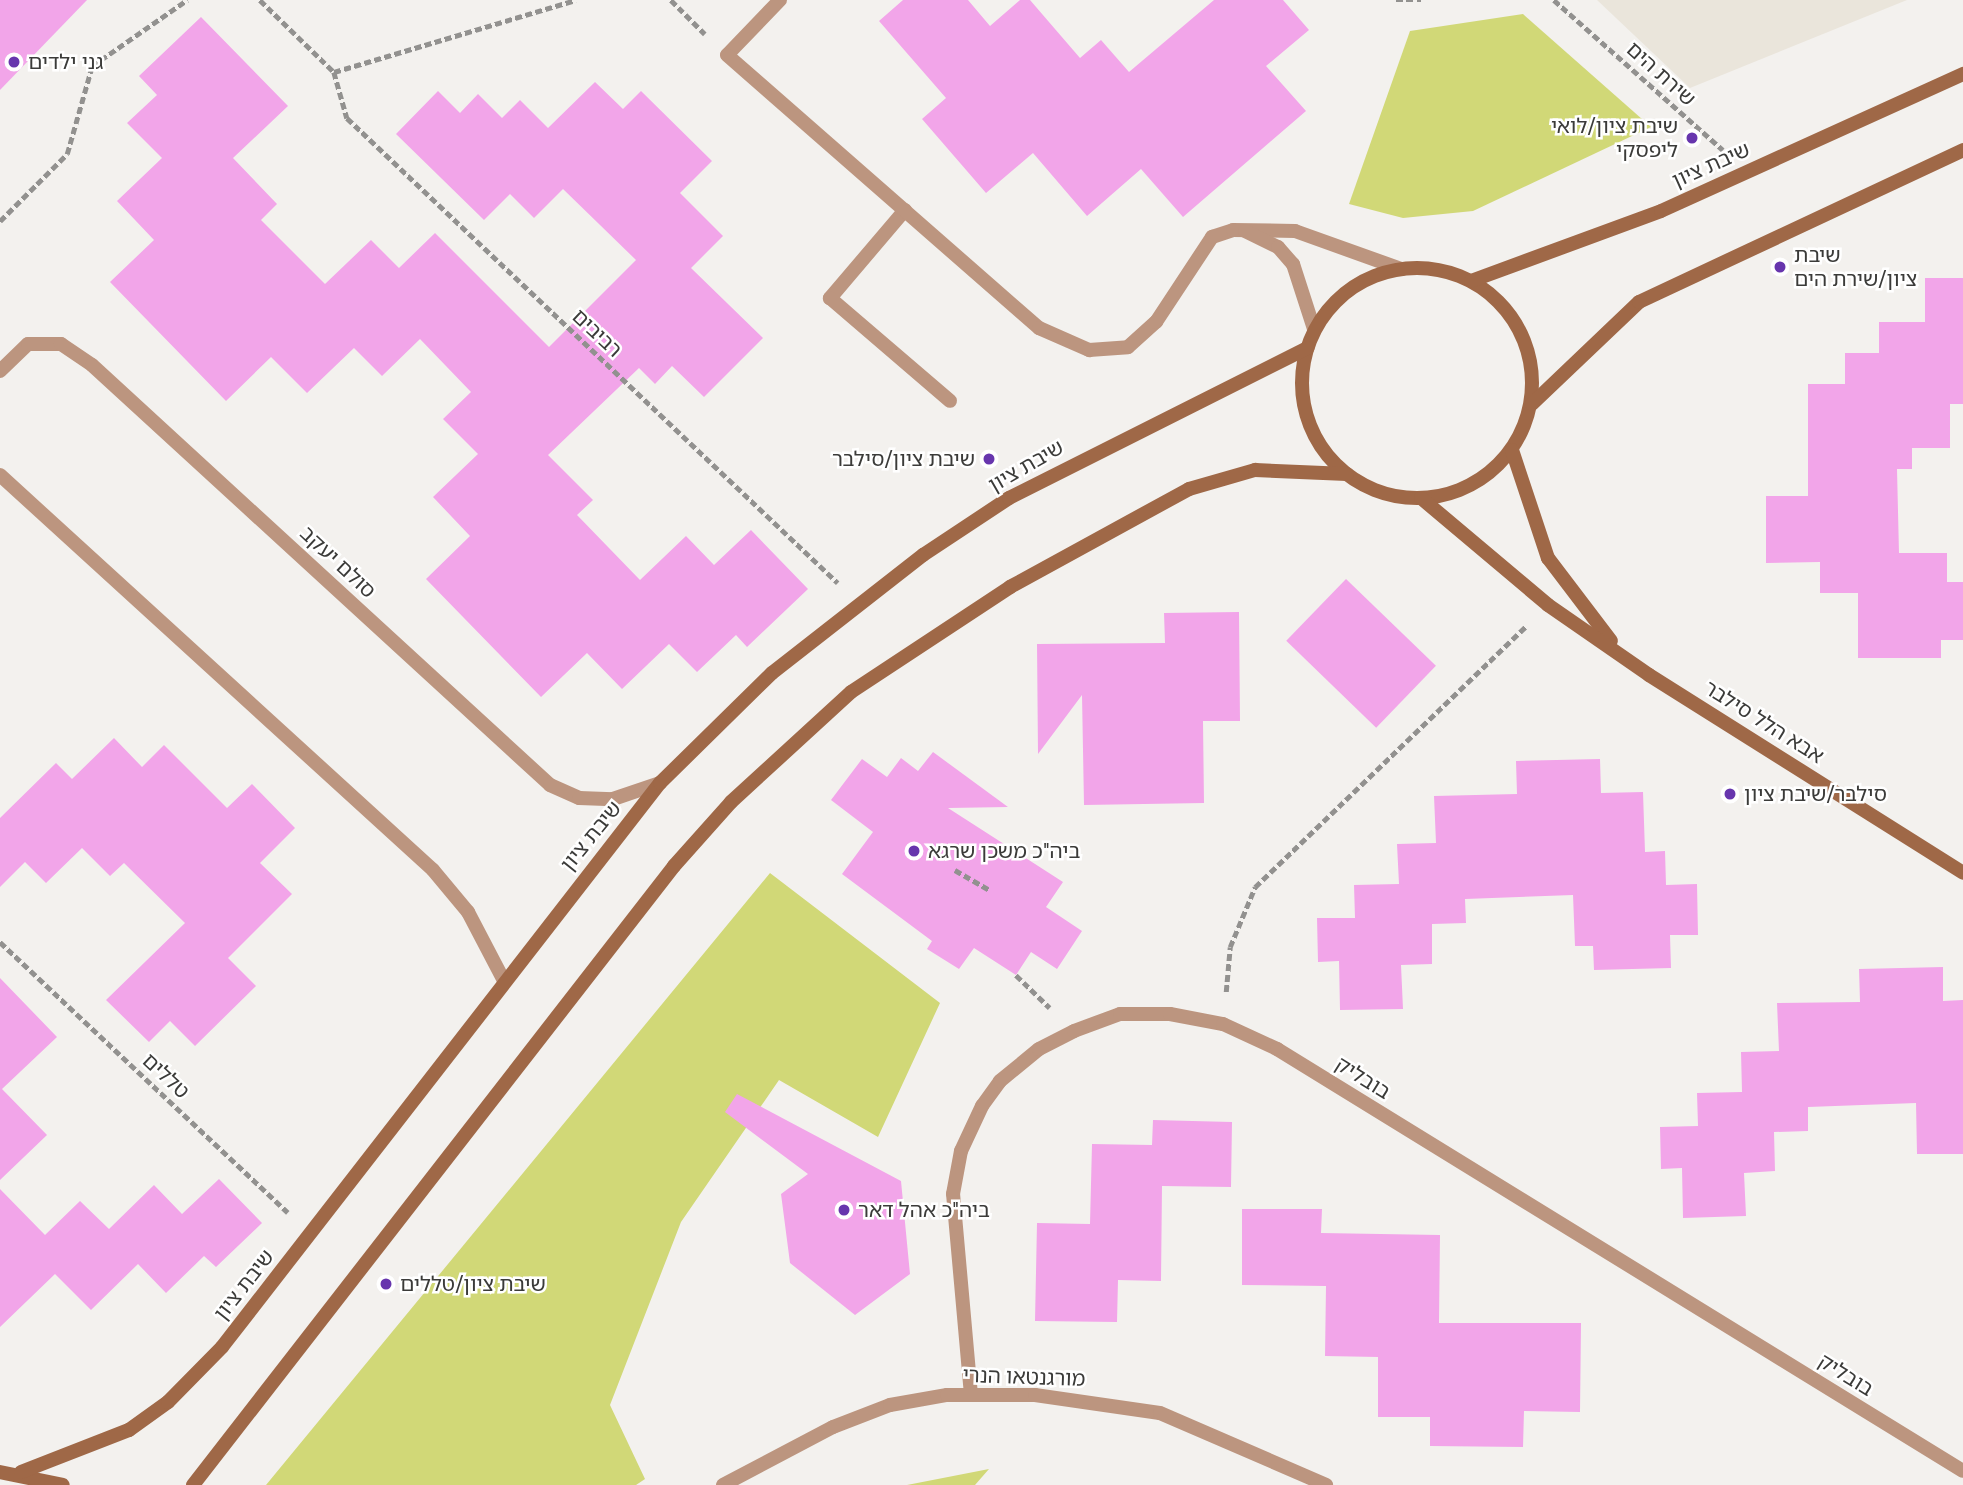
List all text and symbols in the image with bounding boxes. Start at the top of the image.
street label: שירת הים [1621,36,1701,112]
place label: גני ילדים [28,49,103,75]
marker: גני ילדים [6,54,22,70]
place label: שיבת ציון/לואי ליפסקי [1551,113,1678,163]
marker: שיבת ציון/לואי ליפסקי [1684,130,1700,146]
street label: שיבת ציון [1668,137,1754,193]
place label: שיבת ציון/שירת הים [1794,242,1917,292]
marker: שיבת ציון/שירת הים [1772,259,1788,275]
street label: רביבים [567,304,627,362]
street label: שיבת ציון [984,434,1068,498]
place label: שיבת ציון/סילבר [832,446,975,472]
marker: שיבת ציון/סילבר [981,451,997,467]
street label: סולם יעקב [295,521,381,603]
street label: אבא הלל סילבר [1700,675,1828,769]
place label: סילבר/שיבת ציון [1744,781,1887,807]
marker: סילבר/שיבת ציון [1722,786,1738,802]
street label: שיבת ציון [555,796,627,876]
place label: ביה"כ משכן שרגא [928,838,1081,864]
marker: ביה"כ משכן שרגא [906,843,922,859]
street label: טללים [137,1048,195,1104]
street label: בובליק [1331,1051,1395,1105]
place label: ביה"כ אהל דאר [858,1197,990,1223]
marker: ביה"כ אהל דאר [836,1202,852,1218]
street label: שיבת ציון [209,1245,279,1325]
place label: שיבת ציון/טללים [400,1271,546,1297]
marker: שיבת ציון/טללים [378,1276,394,1292]
street label: בובליק [1814,1348,1878,1402]
street label: מורגנטאו הנרי [962,1362,1086,1392]

